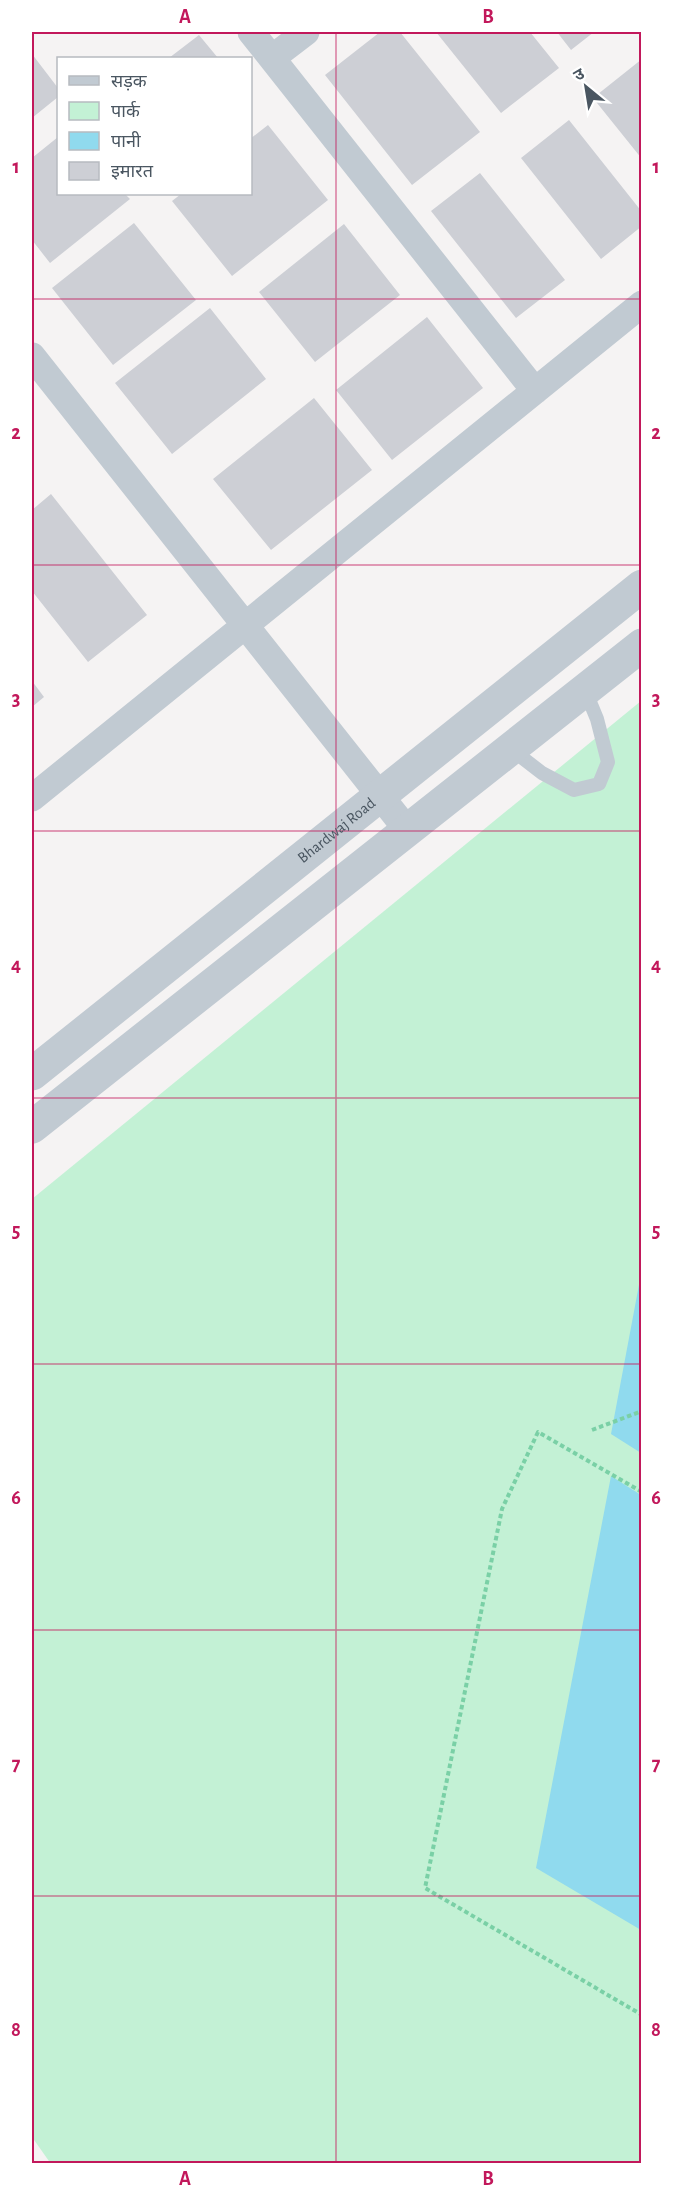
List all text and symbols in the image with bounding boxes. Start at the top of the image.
text: A [179,7,191,27]
text: B [482,7,494,27]
legend [57,57,252,195]
north arrow [556,57,616,117]
text: उ [571,65,588,84]
text: सड़क [111,73,148,91]
text: पार्क [111,100,141,121]
text: पानी [111,131,141,151]
text: 1 [12,157,20,177]
text: 1 [652,157,660,177]
text: इमारत [111,163,154,181]
text: 2 [11,423,21,443]
text: 2 [651,423,661,443]
text: 3 [12,689,20,709]
text: 3 [652,689,660,709]
street label: Bhardwaj Road [295,795,378,866]
text: 4 [11,955,21,975]
text: 4 [651,955,661,975]
text: 5 [12,1221,20,1241]
text: 5 [652,1221,660,1241]
text: 6 [11,1488,21,1508]
text: 6 [651,1488,661,1508]
text: 7 [12,1754,21,1774]
text: 7 [652,1754,661,1774]
text: 8 [11,2020,21,2040]
text: 8 [651,2020,661,2040]
text: A [179,2169,191,2189]
text: B [482,2169,494,2189]

